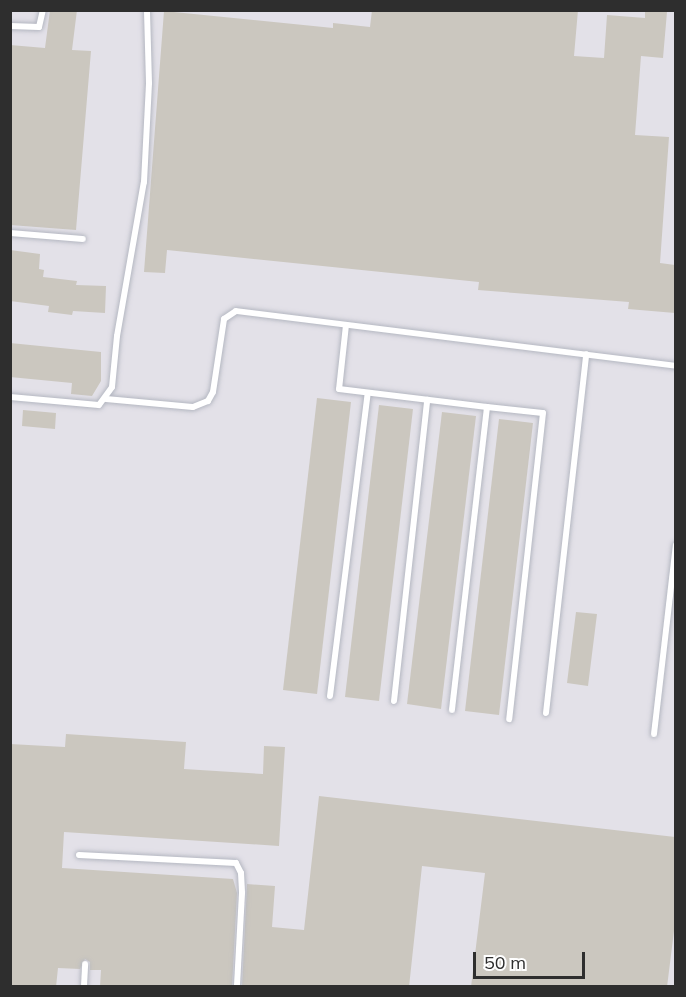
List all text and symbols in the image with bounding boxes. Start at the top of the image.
scale bar [476,940,588,978]
text: 50 m [484,951,526,974]

